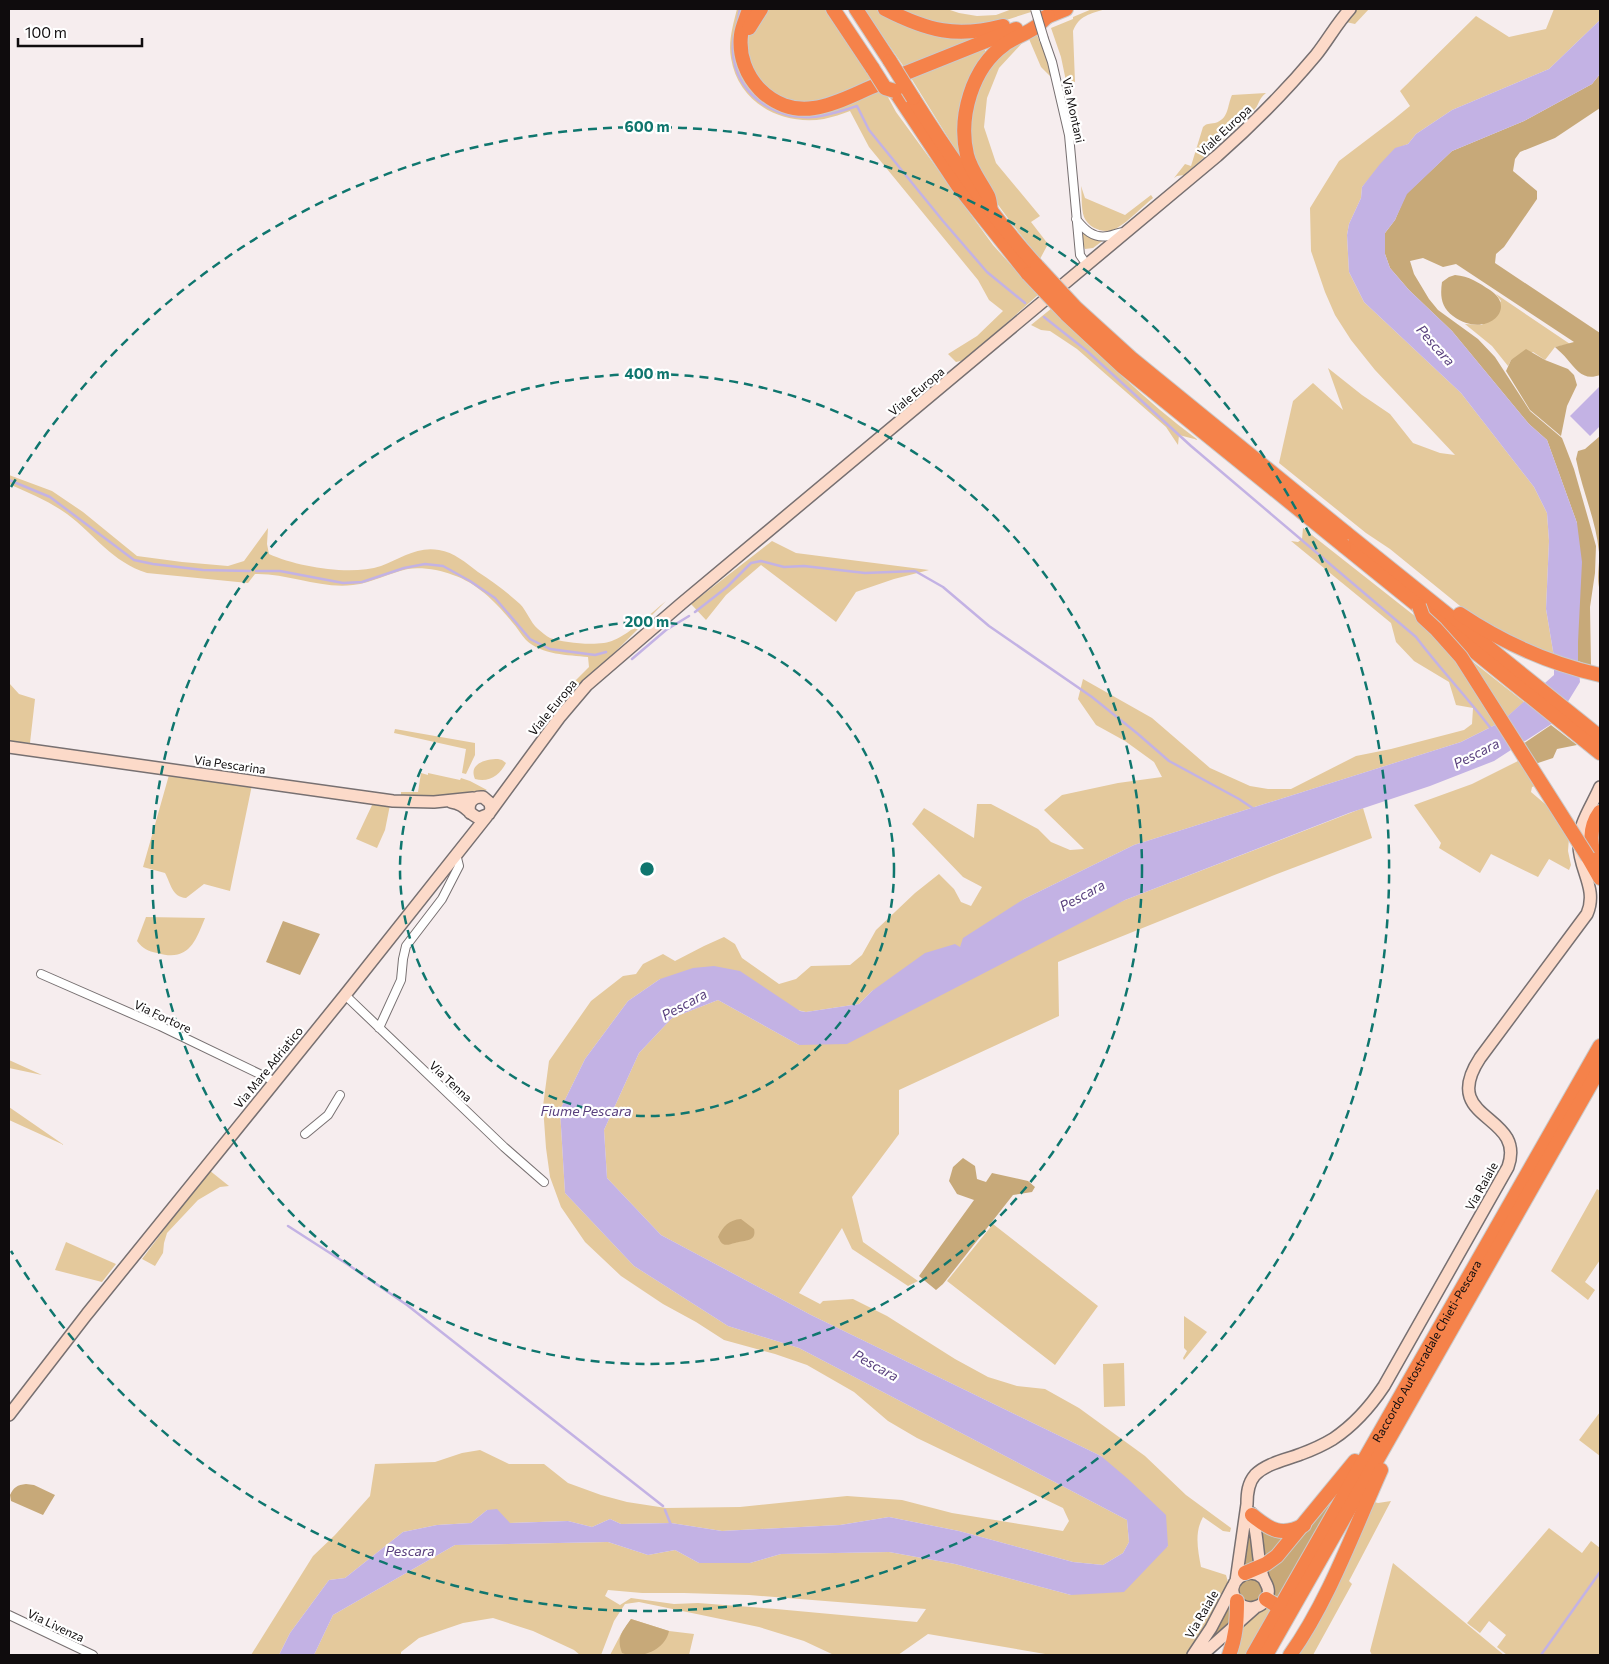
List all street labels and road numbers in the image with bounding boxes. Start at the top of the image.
street label: Via Montani [1060,76,1088,144]
street label: Viale Europa [1194,102,1254,158]
street label: Viale Europa [885,364,947,418]
street label: Viale Europa [525,676,579,738]
street label: Via Pescarina [193,752,267,776]
street label: Via Fortore [132,997,194,1035]
street label: Via Mare Adriatico [231,1023,305,1111]
street label: Via Tenna [427,1058,475,1104]
street label: Via Raiale [1462,1159,1500,1213]
street label: Raccordo Autostradale Chieti-Pescara [1369,1257,1484,1444]
street label: Via Raiale [1182,1588,1220,1640]
street label: Via Livenza [25,1606,87,1644]

